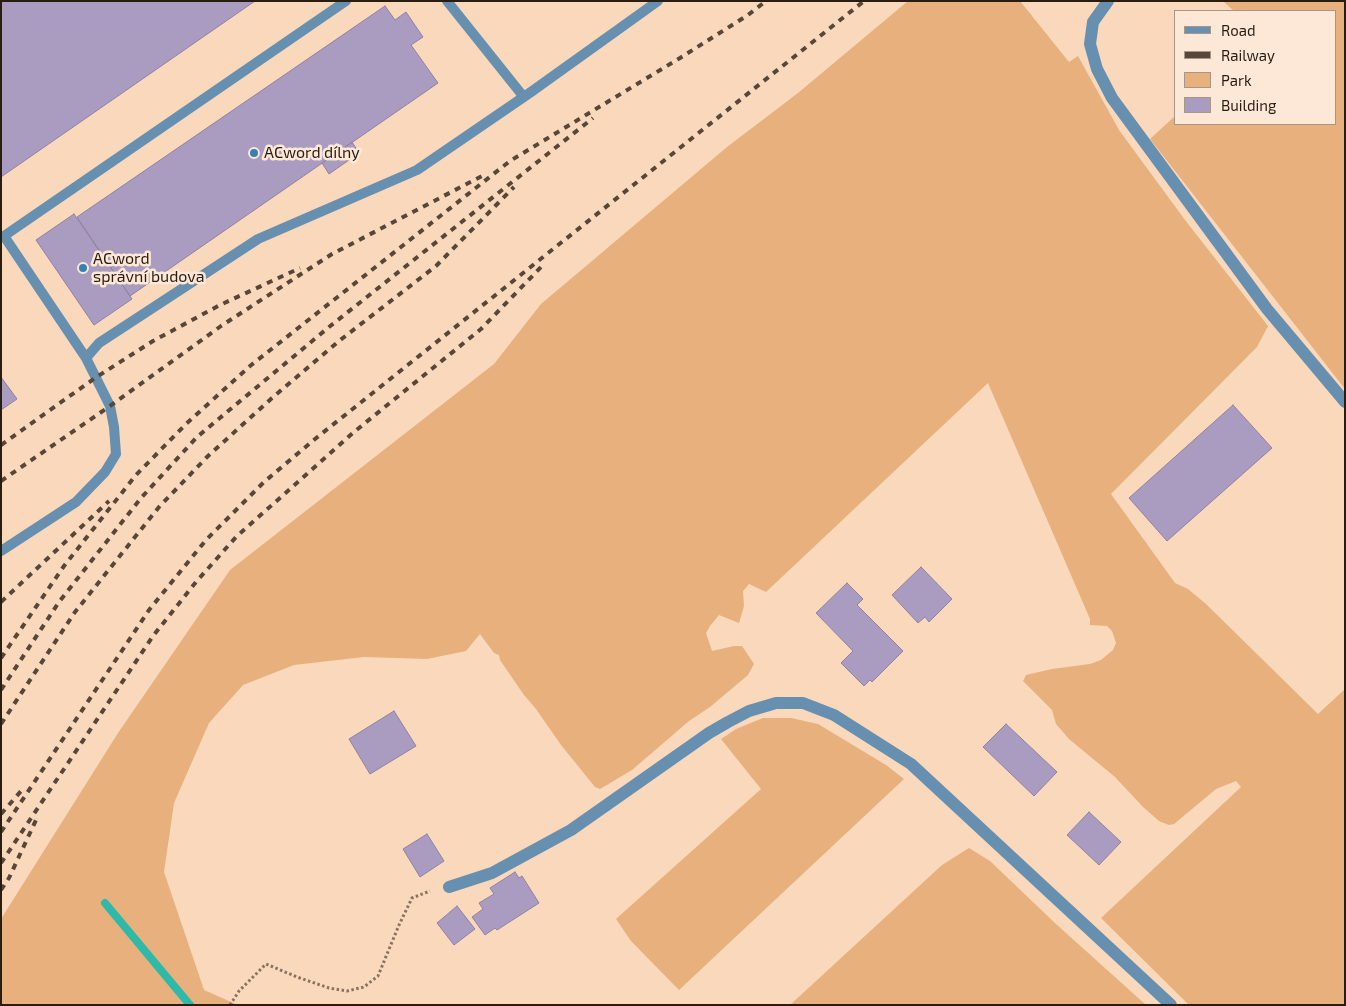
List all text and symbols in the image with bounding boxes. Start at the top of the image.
legend [1174,10,1336,125]
text: Road [1221,21,1256,39]
text: Railway [1221,46,1275,64]
text: Park [1221,71,1252,89]
text: Building [1221,96,1276,114]
place label: ACword dílny [264,143,360,163]
marker: ACword dílny [248,147,260,159]
place label: ACword správní budova [93,249,205,287]
marker: ACword správní budova [77,262,89,274]

